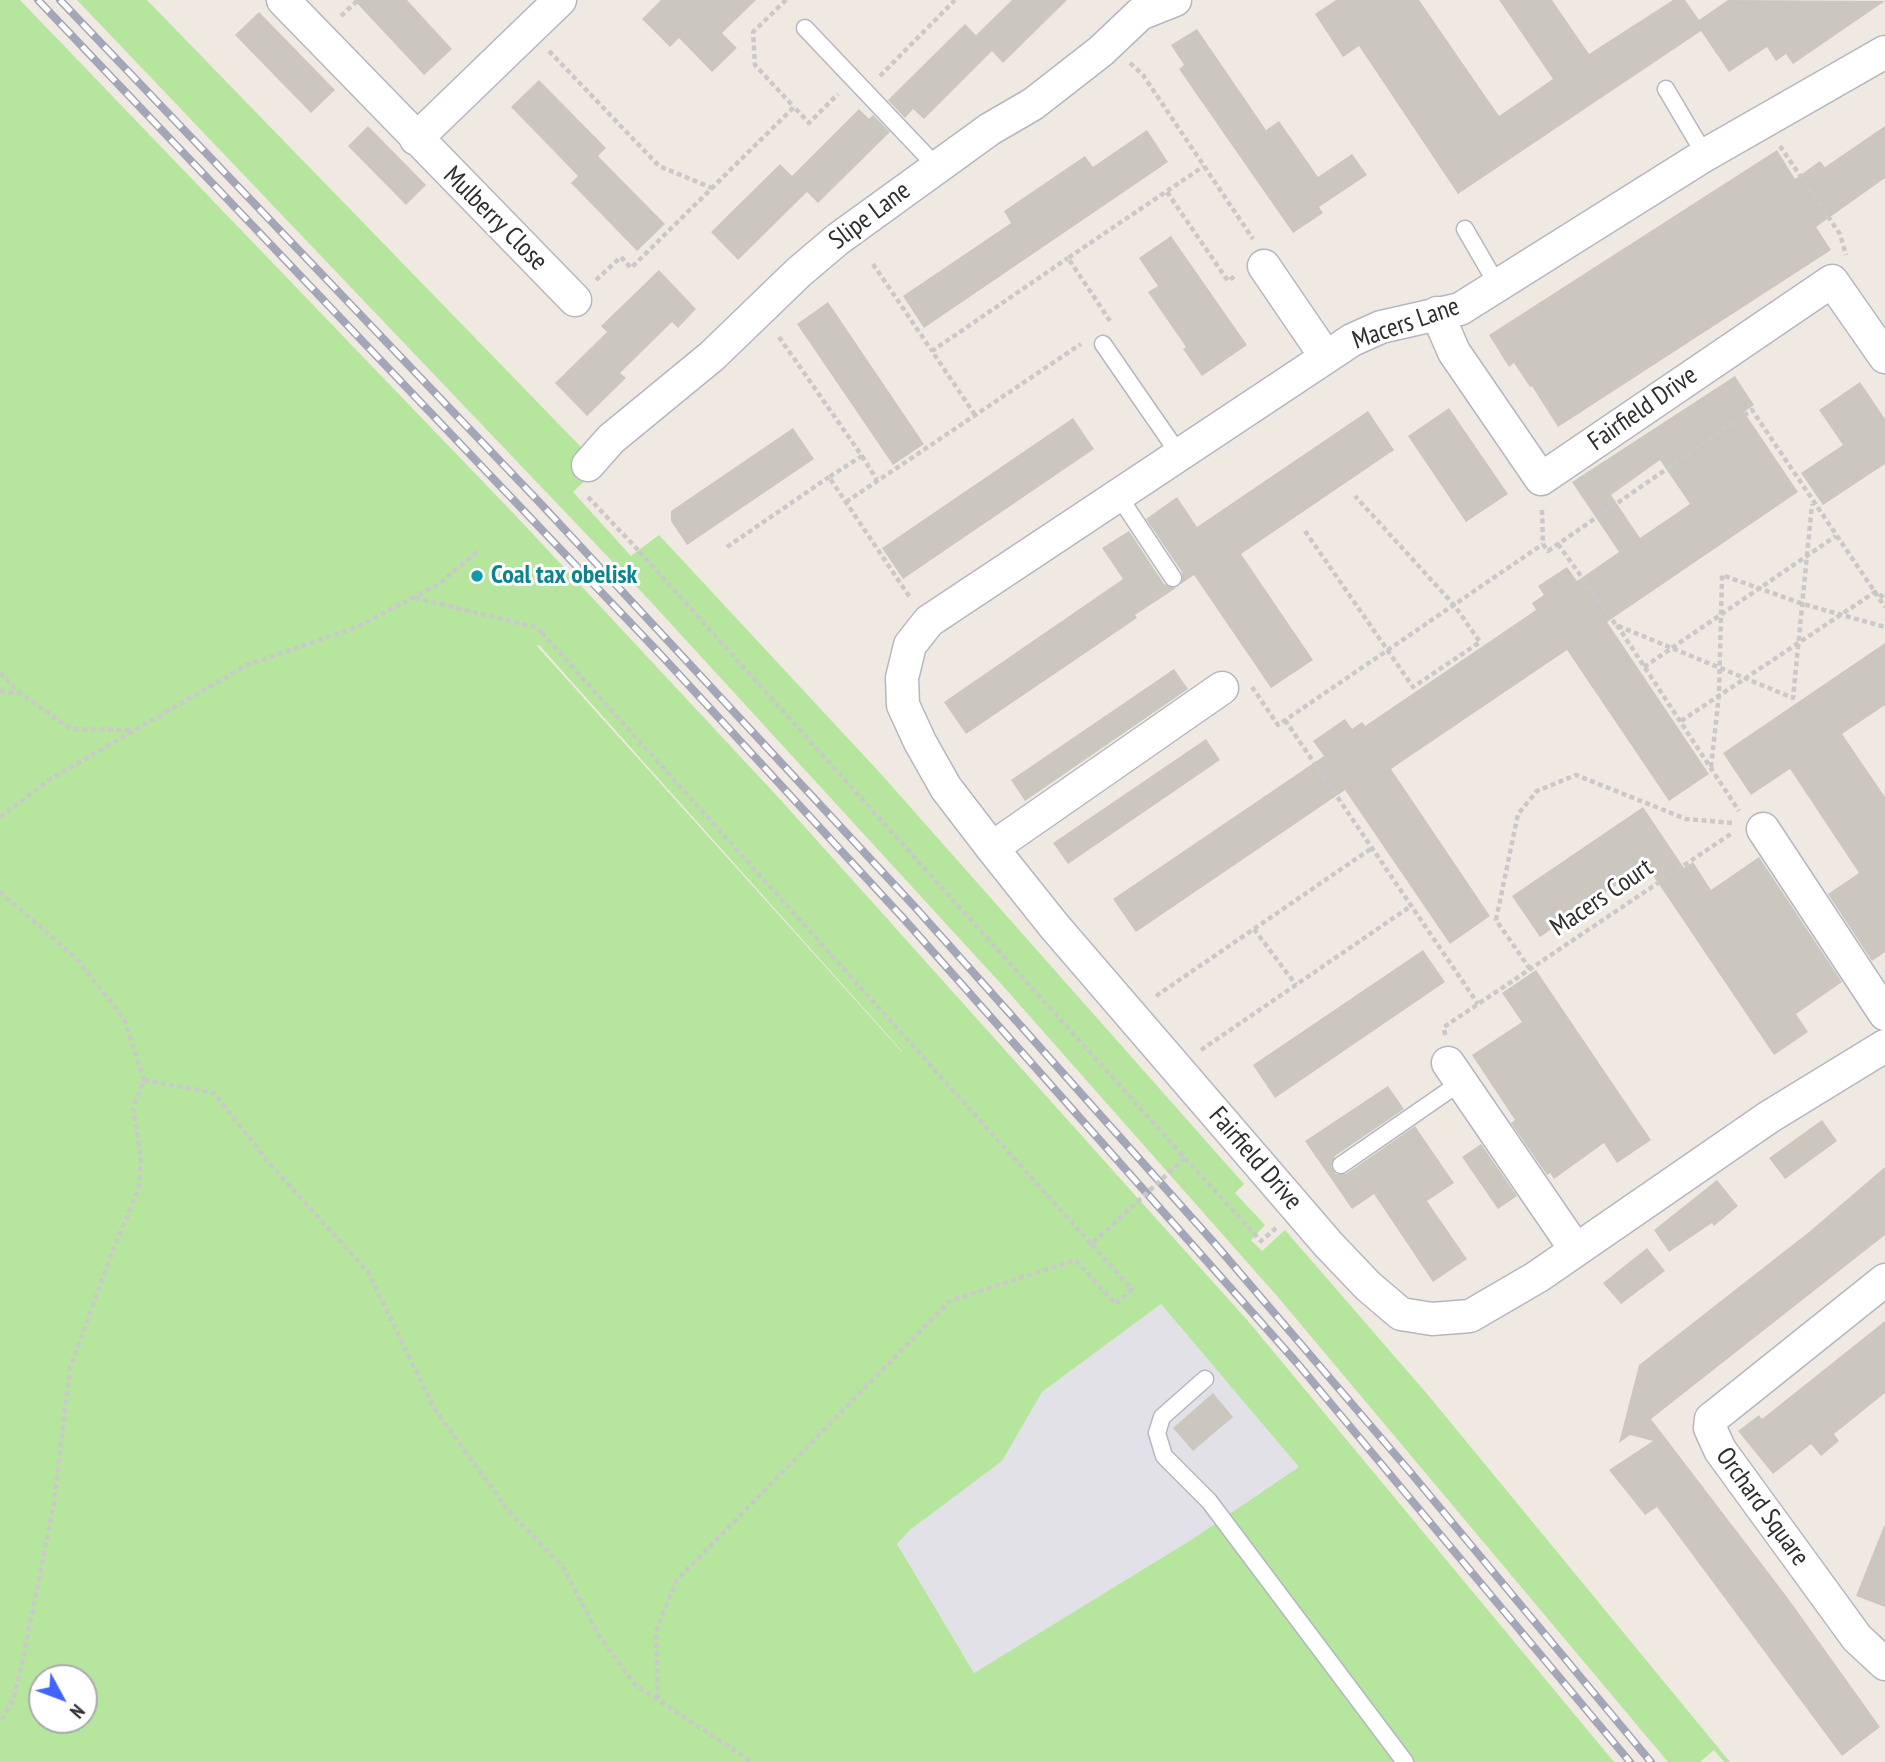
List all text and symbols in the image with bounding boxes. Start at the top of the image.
street label: Mulberry Close [437,161,553,277]
street label: Slipe Lane [823,175,917,257]
street label: Macers Lane [1348,291,1464,357]
street label: Fairfield Drive [1582,360,1704,458]
place label: Coal tax obelisk [491,560,637,592]
marker: Coal tax obelisk [469,568,485,584]
street label: Macers Court [1545,852,1659,944]
street label: Fairfield Drive [1202,1101,1308,1217]
street label: Orchard Square [1709,1442,1815,1572]
north arrow [28,1664,98,1734]
text: N [65,1700,90,1723]

